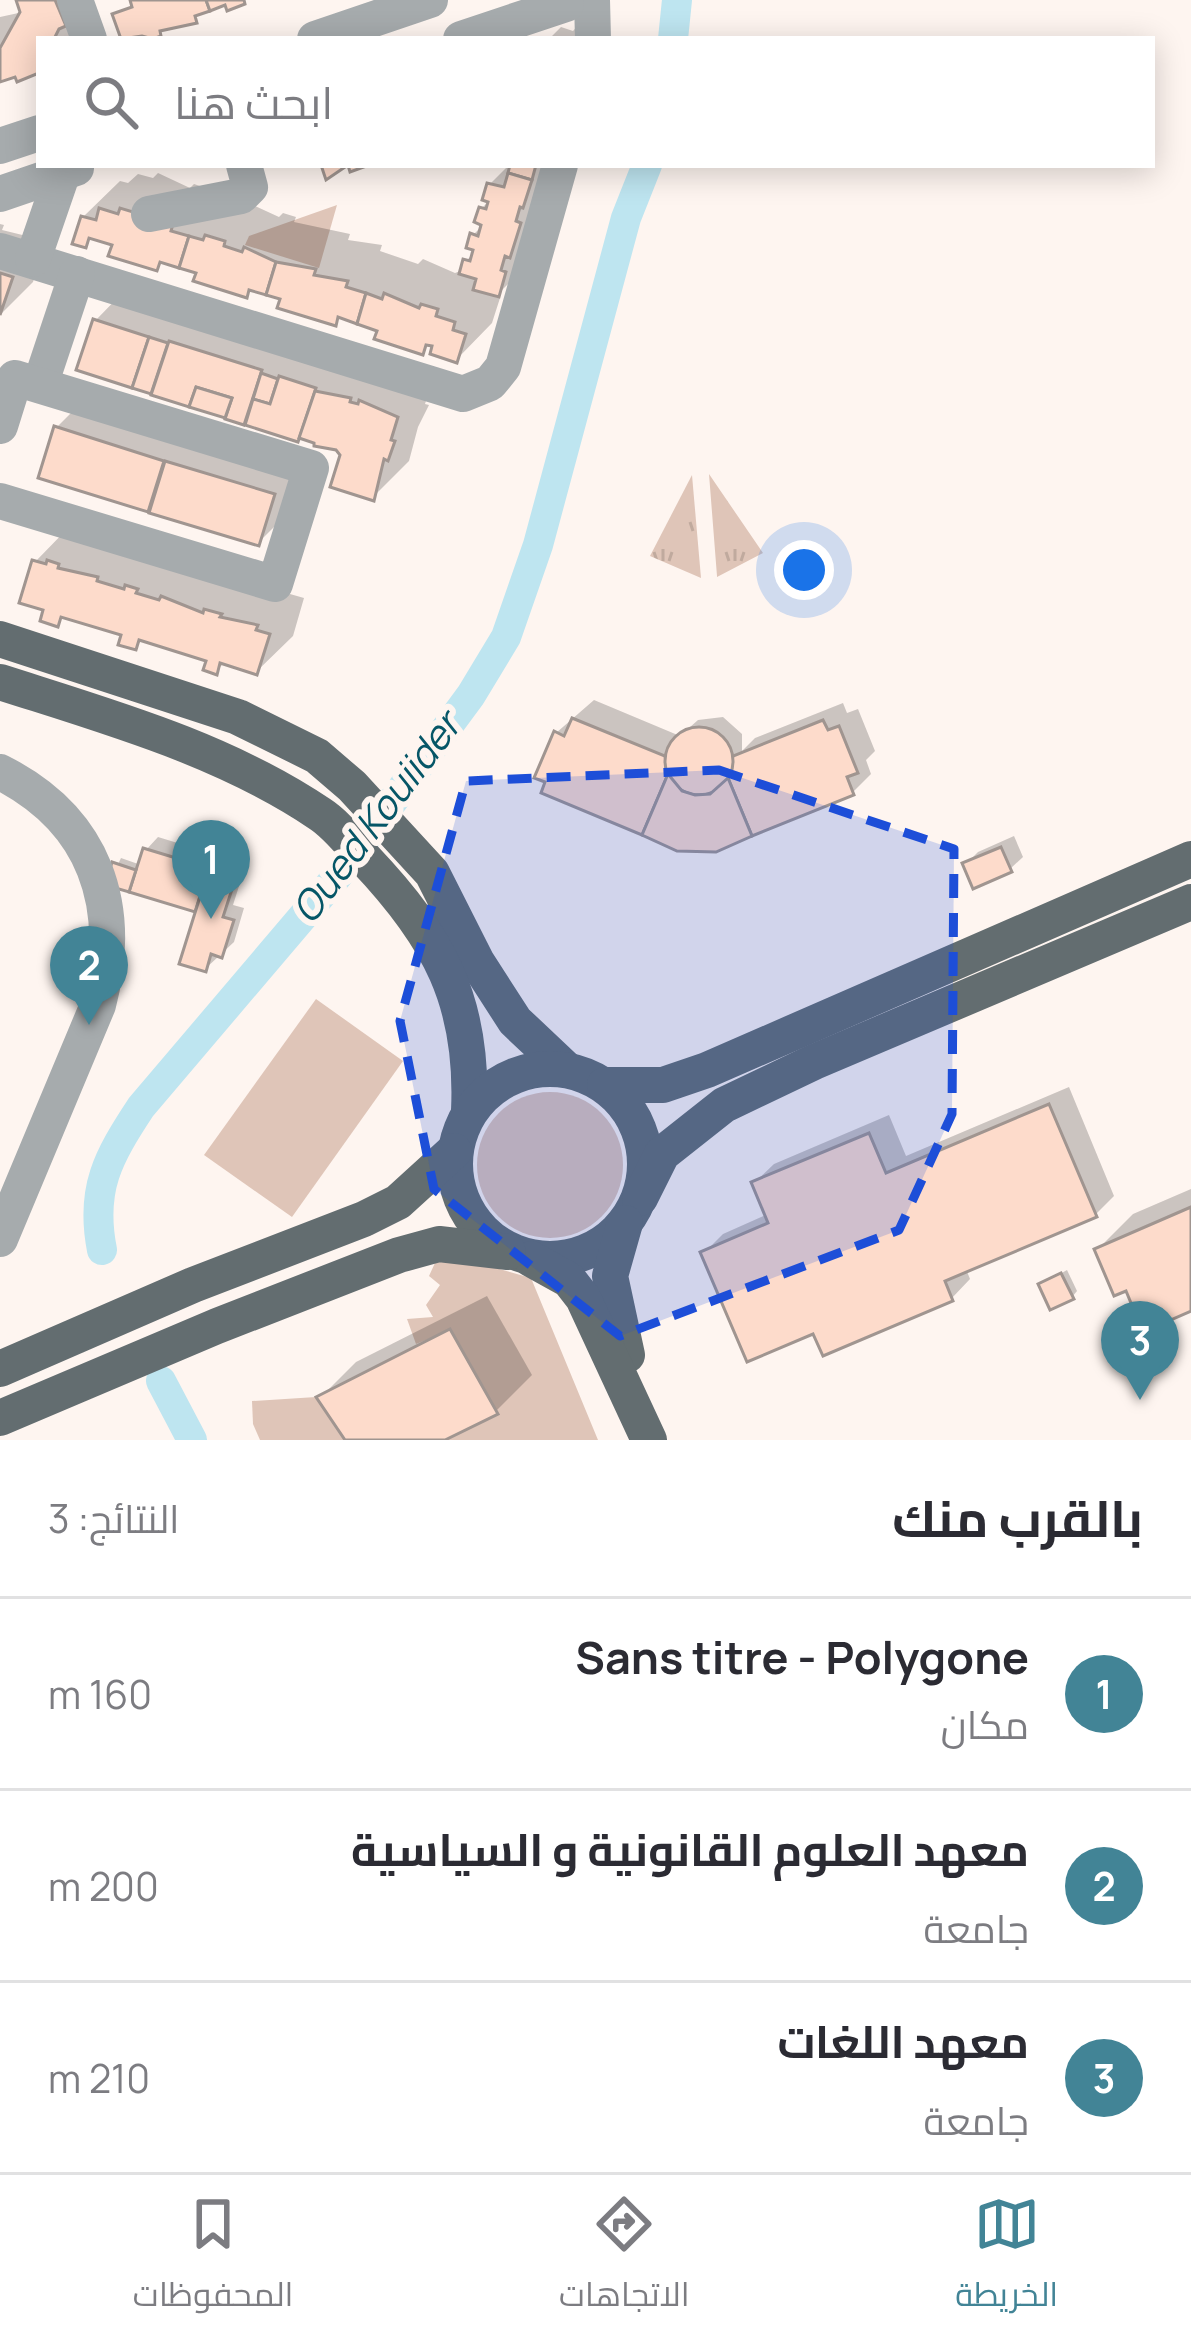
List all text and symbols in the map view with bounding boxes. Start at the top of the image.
search box [36,36,1155,168]
icon: search [78,69,144,135]
text: ابحث هنا [174,71,333,133]
your location [774,540,834,600]
water label: Oued Kouiider [278,697,475,934]
pin: 1 [172,820,250,919]
pin: 2 [50,926,128,1025]
pin: 3 [1101,1301,1179,1400]
text: بالقرب منك [892,1483,1143,1552]
text: النتائج: 3 [48,1491,180,1545]
text: Sans titre - Polygone [575,1626,1029,1688]
text: 160 m [48,1667,152,1721]
text: 1 [1095,1667,1113,1721]
text: مكان [941,1697,1029,1751]
text: معهد العلوم القانونية و السياسية [351,1818,1029,1880]
text: 200 m [48,1859,159,1913]
text: 2 [1092,1859,1116,1913]
text: جامعة [923,1901,1029,1955]
text: معهد اللغات [777,2010,1029,2072]
text: 210 m [48,2051,150,2105]
text: 3 [1093,2051,1115,2105]
text: جامعة [923,2093,1029,2147]
tab: المحفوظات [133,2191,293,2325]
tab: الاتجاهات [559,2191,690,2325]
tab: الخريطة [955,2191,1058,2325]

